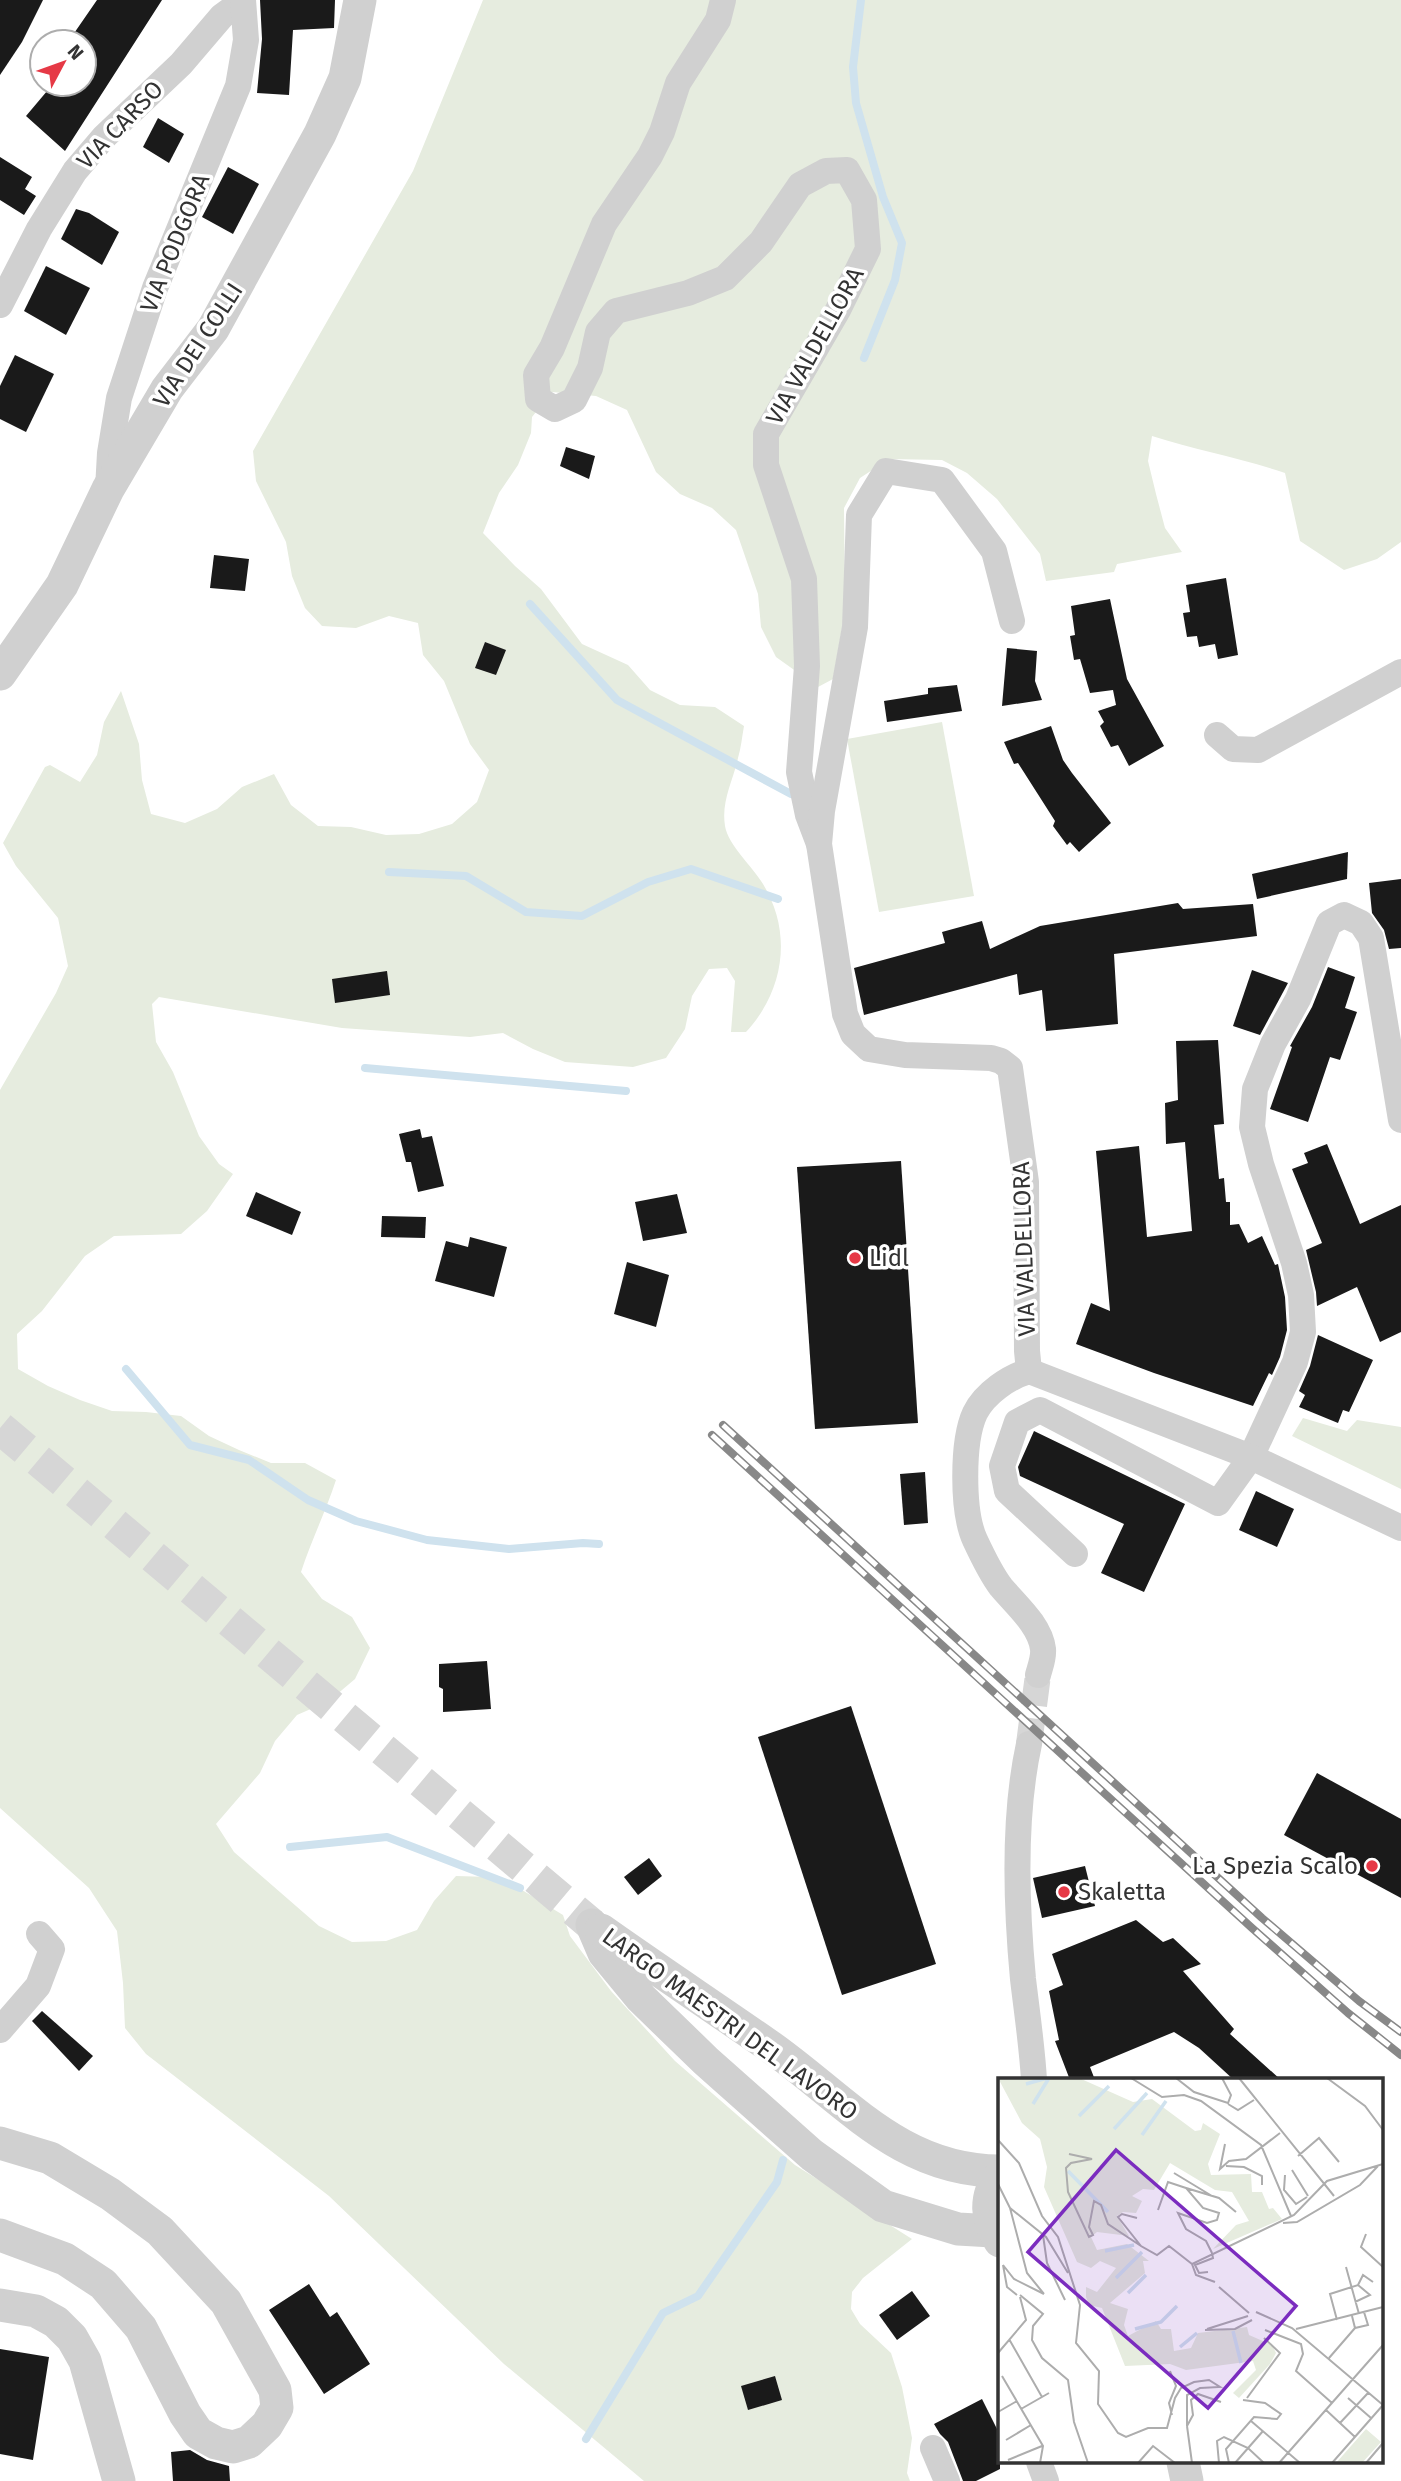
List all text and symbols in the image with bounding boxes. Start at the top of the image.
north arrow [28,28,98,98]
text: N [63,40,88,64]
street label: VIA CARSO [71,75,169,175]
street label: VIA PODGORA [135,170,216,316]
street label: VIA VALDELLORA [760,262,870,429]
street label: VIA DEI COLLI [147,277,249,413]
street label: VIA VALDELLORA [1007,1161,1041,1337]
place label: Lidl [869,1244,909,1272]
marker: Lidl [847,1250,863,1266]
place label: La Spezia Scalo [1192,1852,1358,1880]
marker: La Spezia Scalo [1364,1858,1380,1874]
place label: Skaletta [1078,1878,1166,1906]
marker: Skaletta [1056,1884,1072,1900]
street label: LARGO MAESTRI DEL LAVORO [597,1922,863,2126]
inset map [998,2078,1384,2464]

